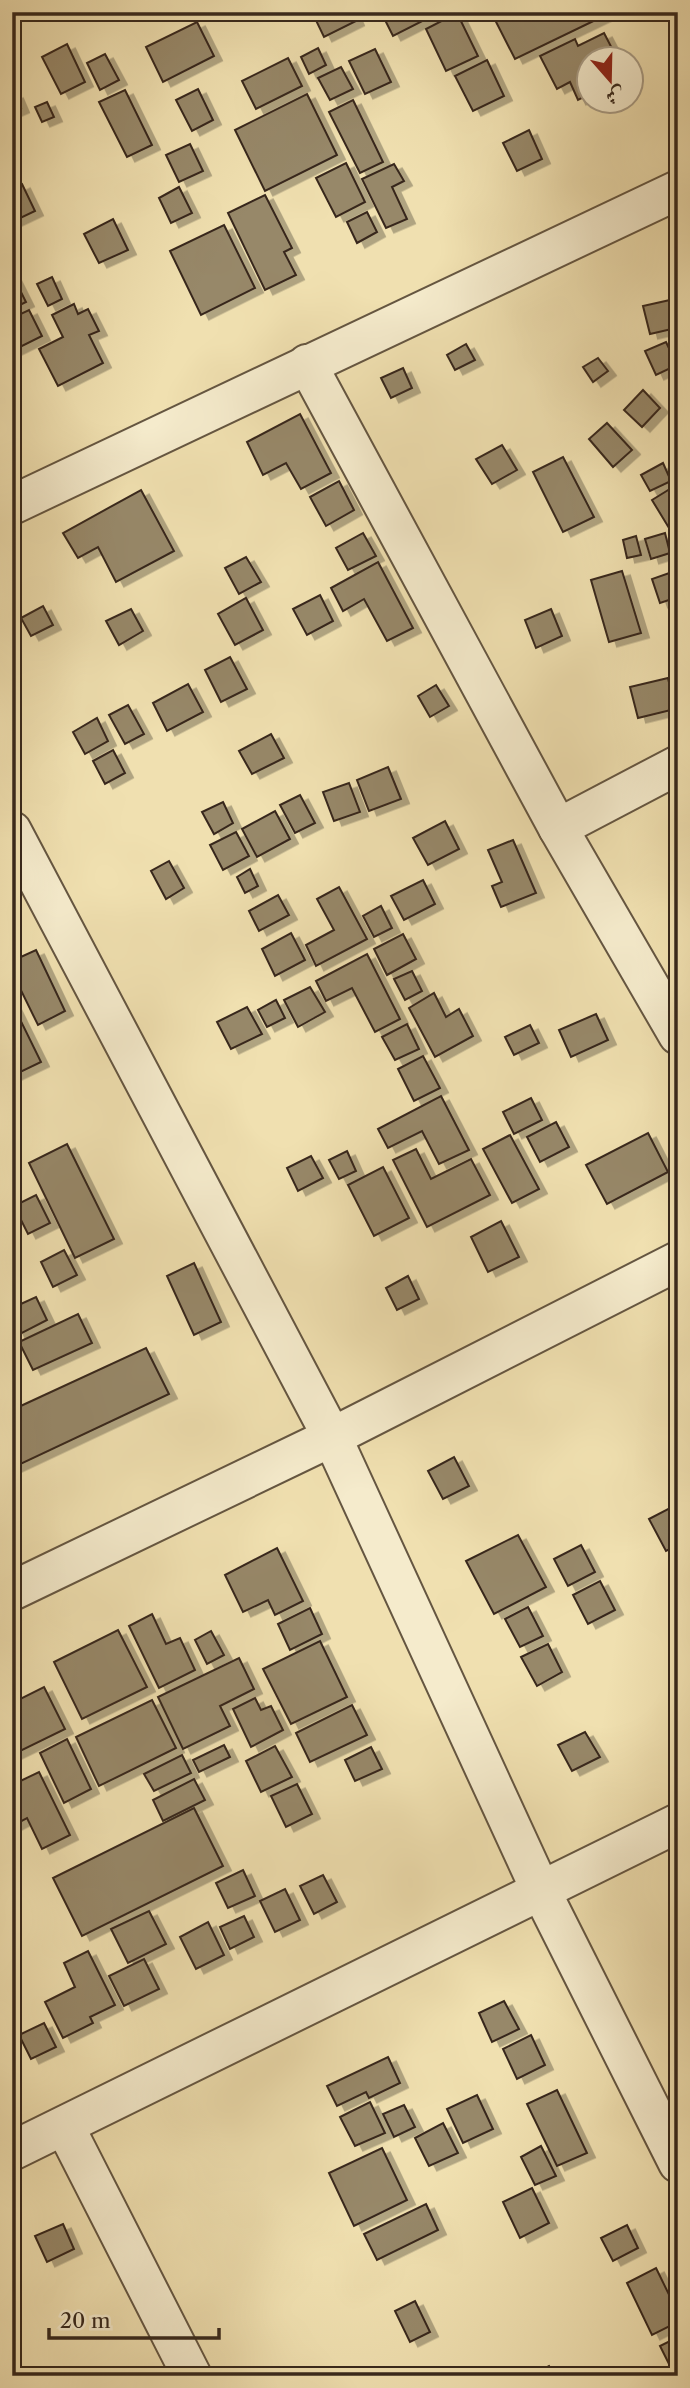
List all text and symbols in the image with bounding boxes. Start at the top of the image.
north arrow [574,46,644,116]
text: ش [603,81,628,110]
scale bar [49,2297,219,2341]
text: 20 m [60,2308,111,2333]

